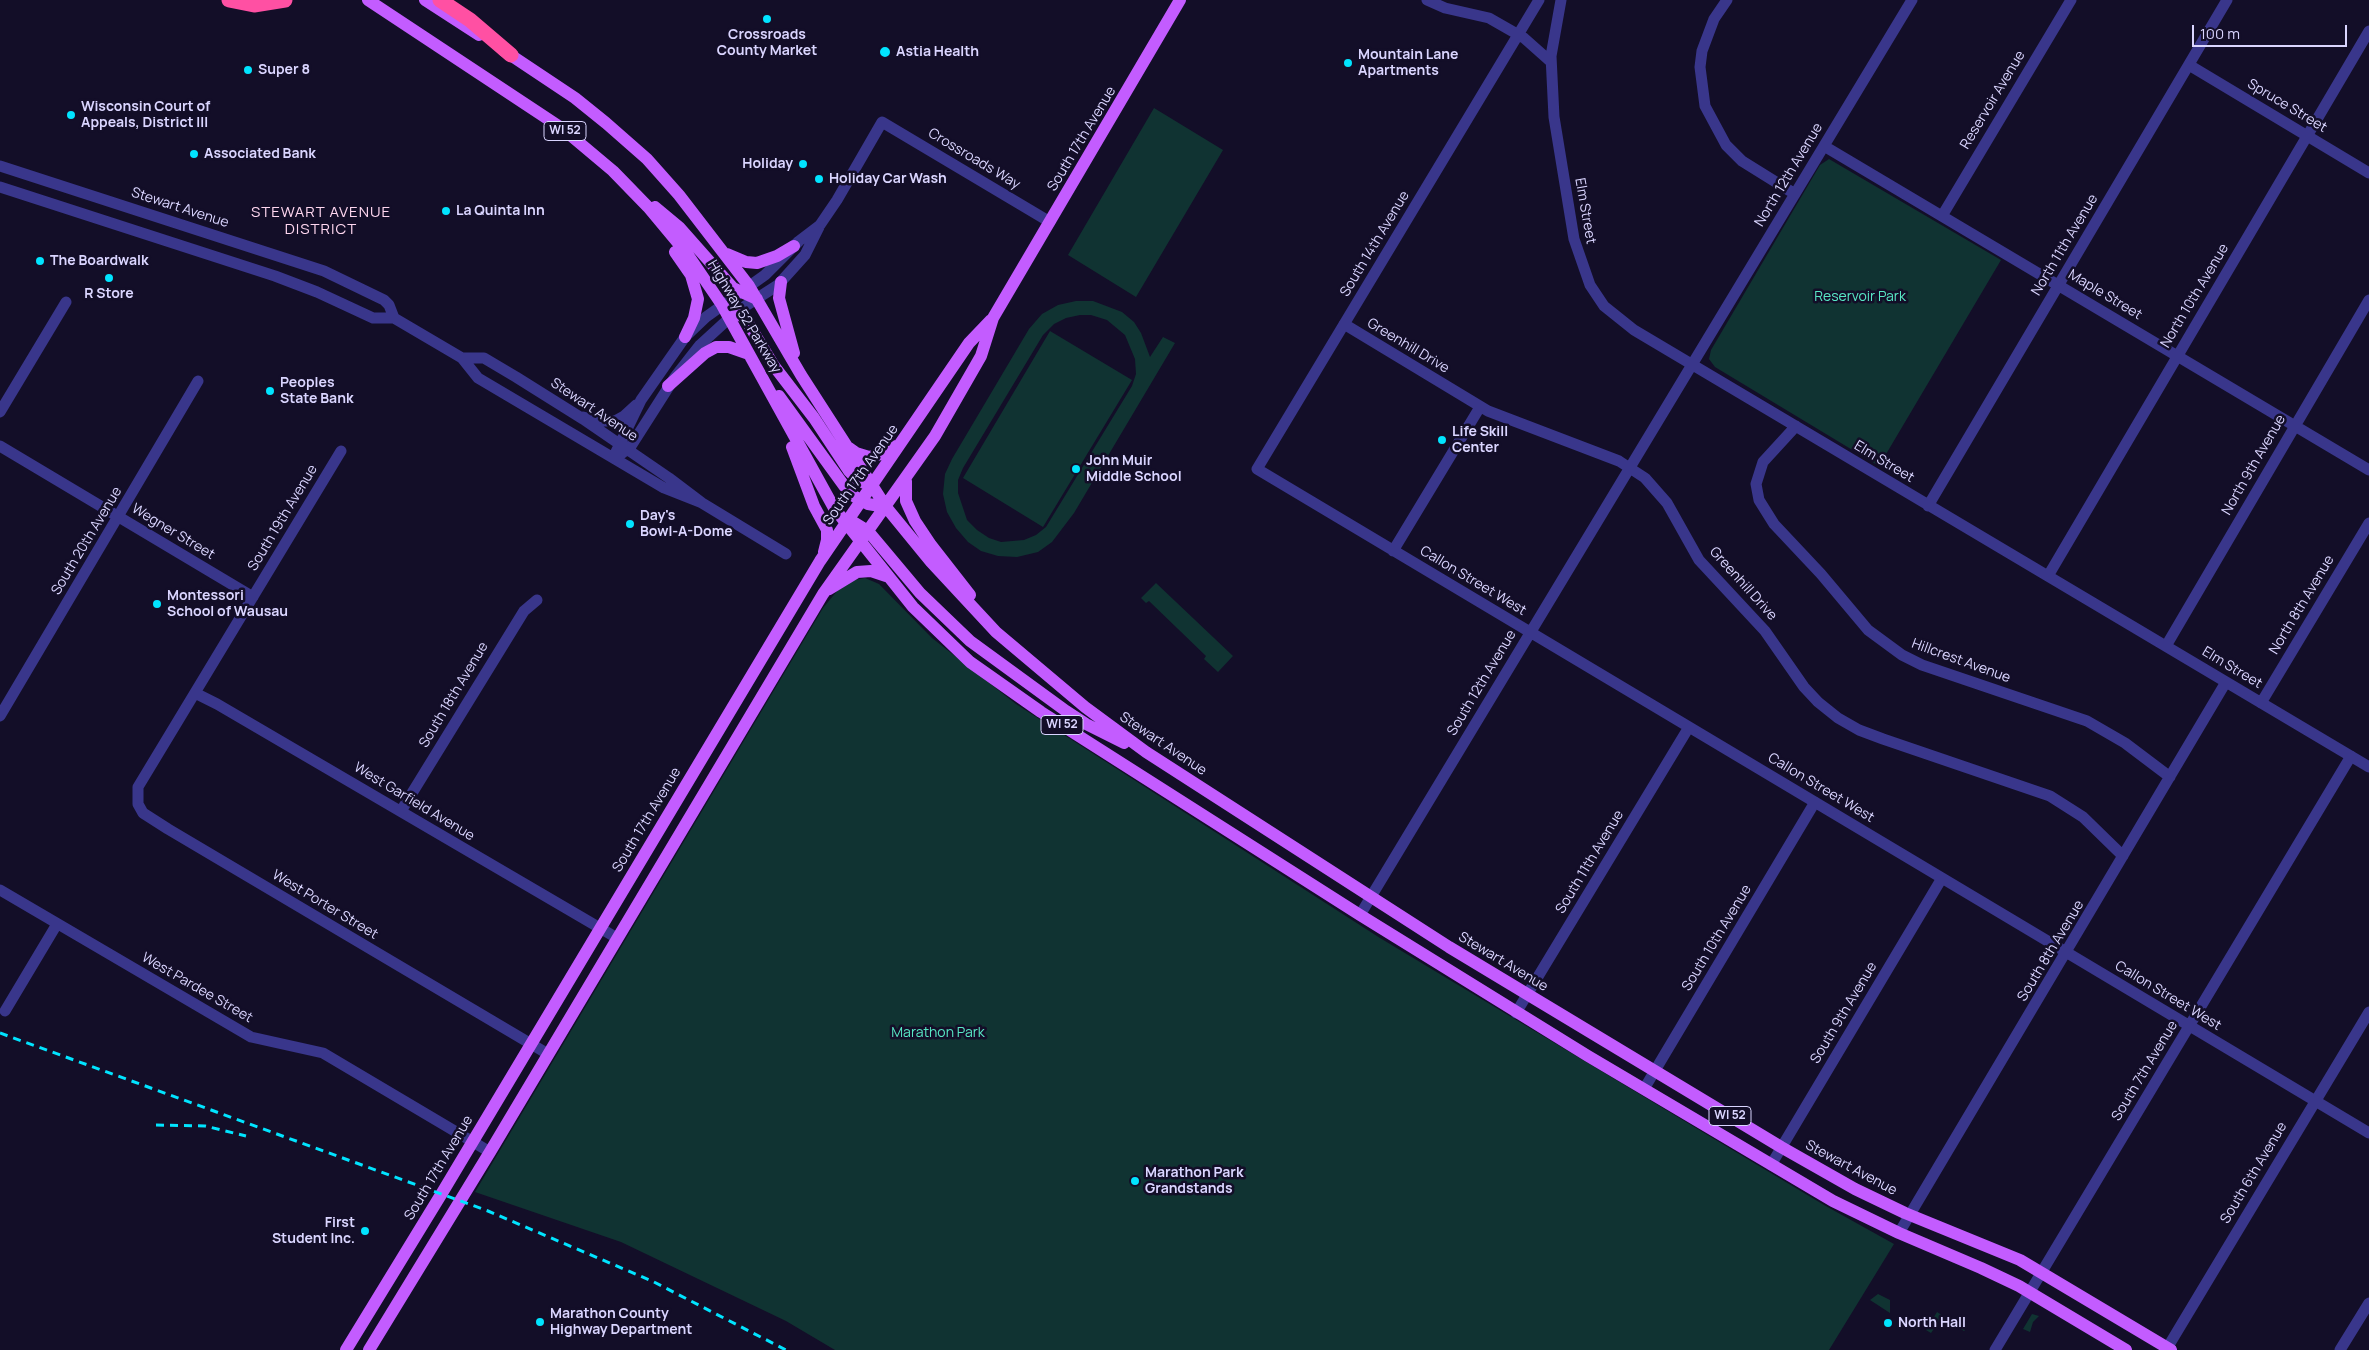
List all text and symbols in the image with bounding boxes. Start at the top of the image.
marker: Crossroads County Market [761,13,773,25]
scale bar [2194,15,2349,47]
text: 100 m [2200,23,2240,44]
place label: Crossroads County Market [717,27,817,59]
place label: Astia Health [896,44,979,60]
marker: Astia Health [878,45,892,59]
place label: Mountain Lane Apartments [1358,47,1458,80]
street label: Reservoir Avenue [1957,48,2029,152]
marker: Mountain Lane Apartments [1342,57,1354,69]
place label: Super 8 [258,62,310,78]
marker: Super 8 [242,64,254,76]
street label: Spruce Street [2244,76,2330,136]
street label: South 17th Avenue [1044,84,1120,194]
place label: Wisconsin Court of Appeals, District III [81,99,210,132]
marker: Wisconsin Court of Appeals, District III [65,109,77,121]
street label: North 12th Avenue [1751,120,1827,230]
road number: WI 52 [544,122,586,140]
street label: Crossroads Way [925,125,1023,193]
place label: Associated Bank [204,146,316,162]
marker: Associated Bank [188,148,200,160]
place label: Holiday [742,156,793,172]
marker: Holiday [797,158,809,170]
place label: Holiday Car Wash [829,171,947,187]
marker: Holiday Car Wash [813,173,825,185]
street label: Elm Street [1571,177,1599,245]
street label: Stewart Avenue [129,184,231,232]
street label: South 14th Avenue [1337,188,1413,300]
street label: North 11th Avenue [2028,191,2102,299]
place label: La Quinta Inn [456,203,545,219]
district label: STEWART AVENUE DISTRICT [249,204,393,239]
marker: La Quinta Inn [440,205,452,217]
street label: North 10th Avenue [2157,241,2233,351]
place label: The Boardwalk [50,253,148,269]
marker: The Boardwalk [34,255,46,267]
street label: Highway 52 Parkway [704,257,784,377]
street label: Maple Street [2065,266,2145,324]
marker: R Store [103,272,115,284]
place label: R Store [84,286,134,302]
park label: Reservoir Park [1814,289,1906,305]
street label: Greenhill Drive [1364,315,1452,377]
place label: Peoples State Bank [280,375,353,408]
street label: Stewart Avenue [547,375,641,445]
marker: Peoples State Bank [264,385,276,397]
street label: North 9th Avenue [2218,412,2290,518]
street label: South 17th Avenue [820,421,902,529]
place label: Life Skill Center [1452,424,1508,457]
marker: Life Skill Center [1436,434,1448,446]
street label: Elm Street [1851,438,1917,486]
place label: John Muir Middle School [1086,453,1182,486]
street label: South 19th Avenue [245,462,321,574]
marker: John Muir Middle School [1070,463,1082,475]
street label: South 20th Avenue [48,484,126,598]
street label: Wegner Street [128,501,218,563]
place label: Day's Bowl-A-Dome [640,508,733,540]
marker: Day's Bowl-A-Dome [624,518,636,530]
street label: Callon Street West [1417,543,1529,619]
street label: Greenhill Drive [1706,544,1780,624]
street label: North 8th Avenue [2266,552,2338,658]
place label: Montessori School of Wausau [167,588,288,620]
marker: Montessori School of Wausau [151,598,163,610]
street label: South 12th Avenue [1444,627,1520,739]
street label: Hillcrest Avenue [1909,635,2013,687]
street label: South 18th Avenue [416,639,492,751]
street label: Elm Street [2199,644,2265,692]
street label: Stewart Avenue [1116,709,1210,779]
road number: WI 52 [1041,716,1083,734]
street label: Callon Street West [1765,750,1877,826]
street label: West Garfield Avenue [351,759,477,845]
street label: South 17th Avenue [609,765,685,875]
street label: South 11th Avenue [1553,807,1627,917]
street label: West Porter Street [269,867,381,943]
street label: South 10th Avenue [1679,882,1755,994]
street label: South 8th Avenue [2014,898,2088,1004]
street label: Stewart Avenue [1455,929,1551,995]
street label: West Pardee Street [138,949,256,1027]
street label: Callon Street West [2112,958,2224,1034]
street label: South 9th Avenue [1807,959,1881,1067]
street label: South 7th Avenue [2109,1018,2181,1124]
park label: Marathon Park [891,1025,985,1041]
road number: WI 52 [1709,1106,1751,1126]
street label: South 17th Avenue [401,1113,477,1223]
street label: South 6th Avenue [2217,1119,2291,1227]
street label: Stewart Avenue [1802,1137,1900,1199]
place label: Marathon Park Grandstands [1145,1165,1243,1198]
marker: Marathon Park Grandstands [1129,1175,1141,1187]
place label: First Student Inc. [272,1215,355,1248]
marker: First Student Inc. [359,1225,371,1237]
place label: Marathon County Highway Department [550,1306,692,1338]
place label: North Hall [1898,1315,1966,1331]
marker: Marathon County Highway Department [534,1316,546,1328]
marker: North Hall [1882,1317,1894,1329]

